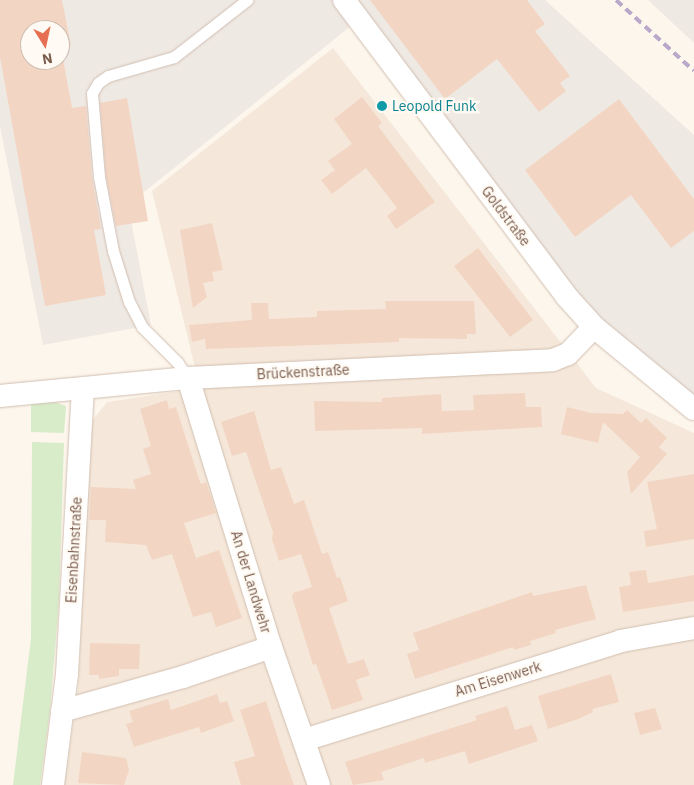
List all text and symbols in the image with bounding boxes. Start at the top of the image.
north arrow [20,20,70,70]
text: N [41,49,54,69]
place label: Leopold Funk [392,98,476,114]
marker: Leopold Funk [376,100,388,112]
street label: Goldstraße [478,183,534,249]
street label: Brückenstraße [256,361,350,383]
street label: Eisenbahnstraße [63,496,85,604]
street label: An der Landwehr [227,529,275,635]
street label: Am Eisenwerk [453,658,543,700]

